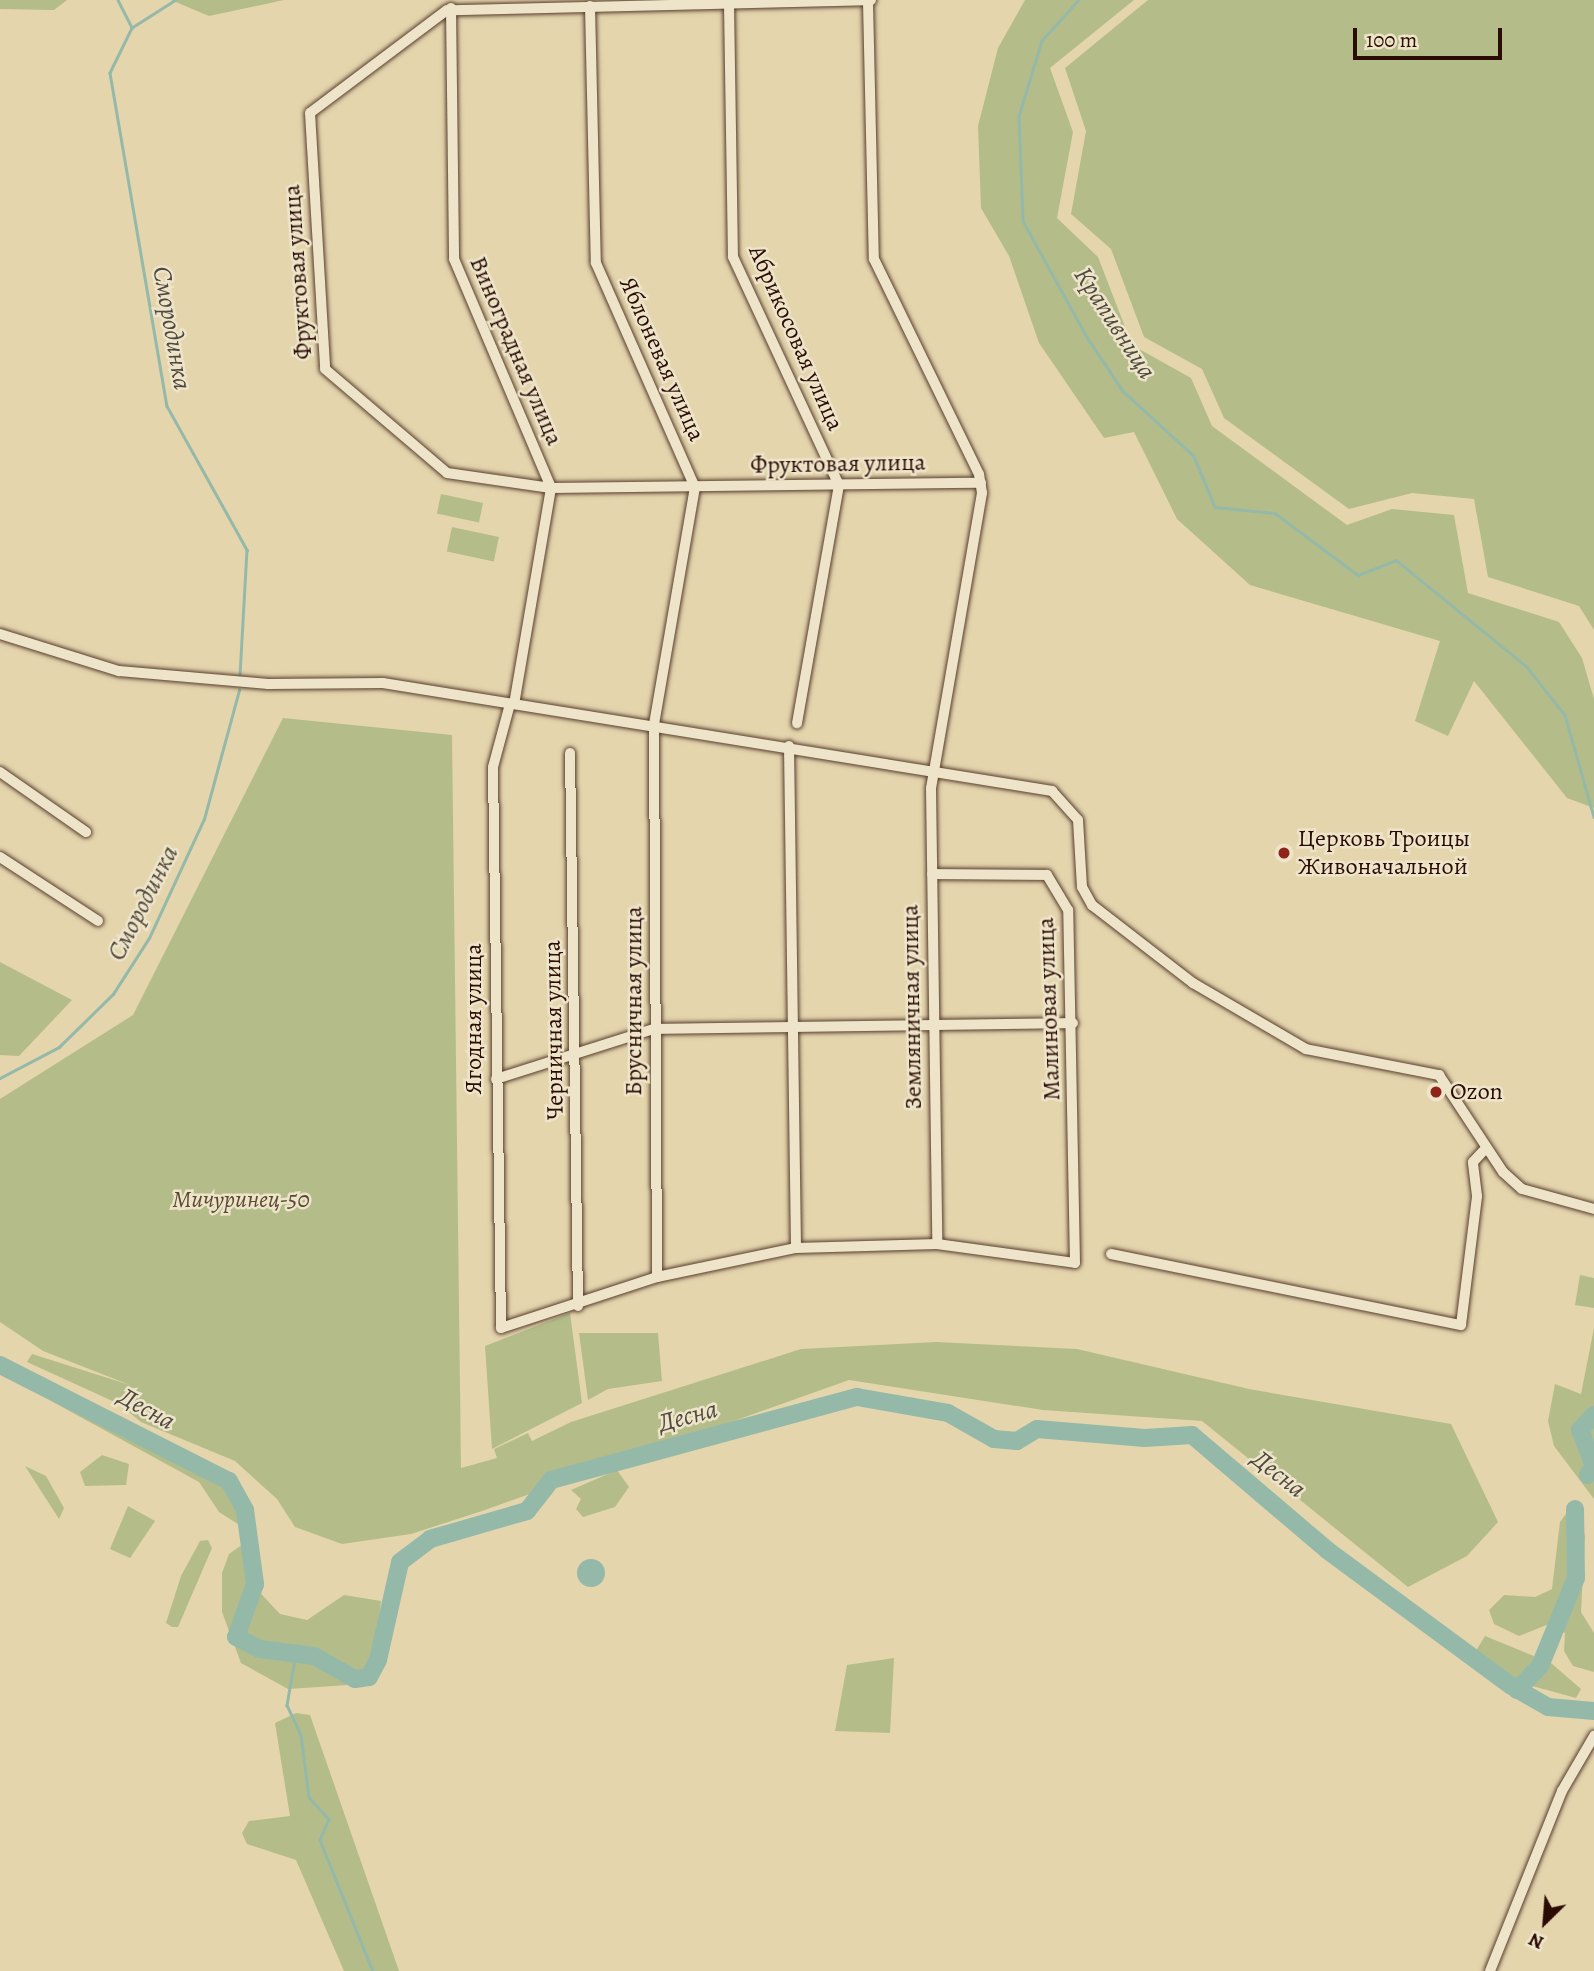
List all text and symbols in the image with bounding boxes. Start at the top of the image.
scale bar [1356,14,1505,58]
text: 100 m [1366,26,1417,54]
street label: Фруктовая улица [278,184,318,360]
street label: Абрикосовая улица [742,241,850,435]
street label: Виноградная улица [463,252,569,450]
water label: Крапивница [1067,261,1163,385]
water label: Смородинка [146,264,198,392]
street label: Яблоневая улица [613,273,711,445]
street label: Фруктовая улица [750,448,926,480]
place label: Церковь Троицы Живоначальной [1298,825,1470,881]
water label: Смородинка [101,840,185,966]
marker: Церковь Троицы Живоначальной [1276,845,1292,861]
street label: Земляничная улица [896,904,928,1110]
street label: Брусничная улица [620,906,648,1096]
street label: Малиновая улица [1031,917,1067,1101]
street label: Черничная улица [538,940,570,1120]
street label: Ягодная улица [460,943,488,1095]
place label: Ozon [1450,1078,1503,1106]
marker: Ozon [1428,1084,1444,1100]
park label: Мичуринец-50 [172,1186,310,1214]
water label: Десна [113,1381,181,1437]
water label: Десна [655,1393,721,1439]
water label: Десна [1246,1443,1312,1505]
north arrow [1510,1887,1580,1957]
text: N [1524,1926,1548,1956]

